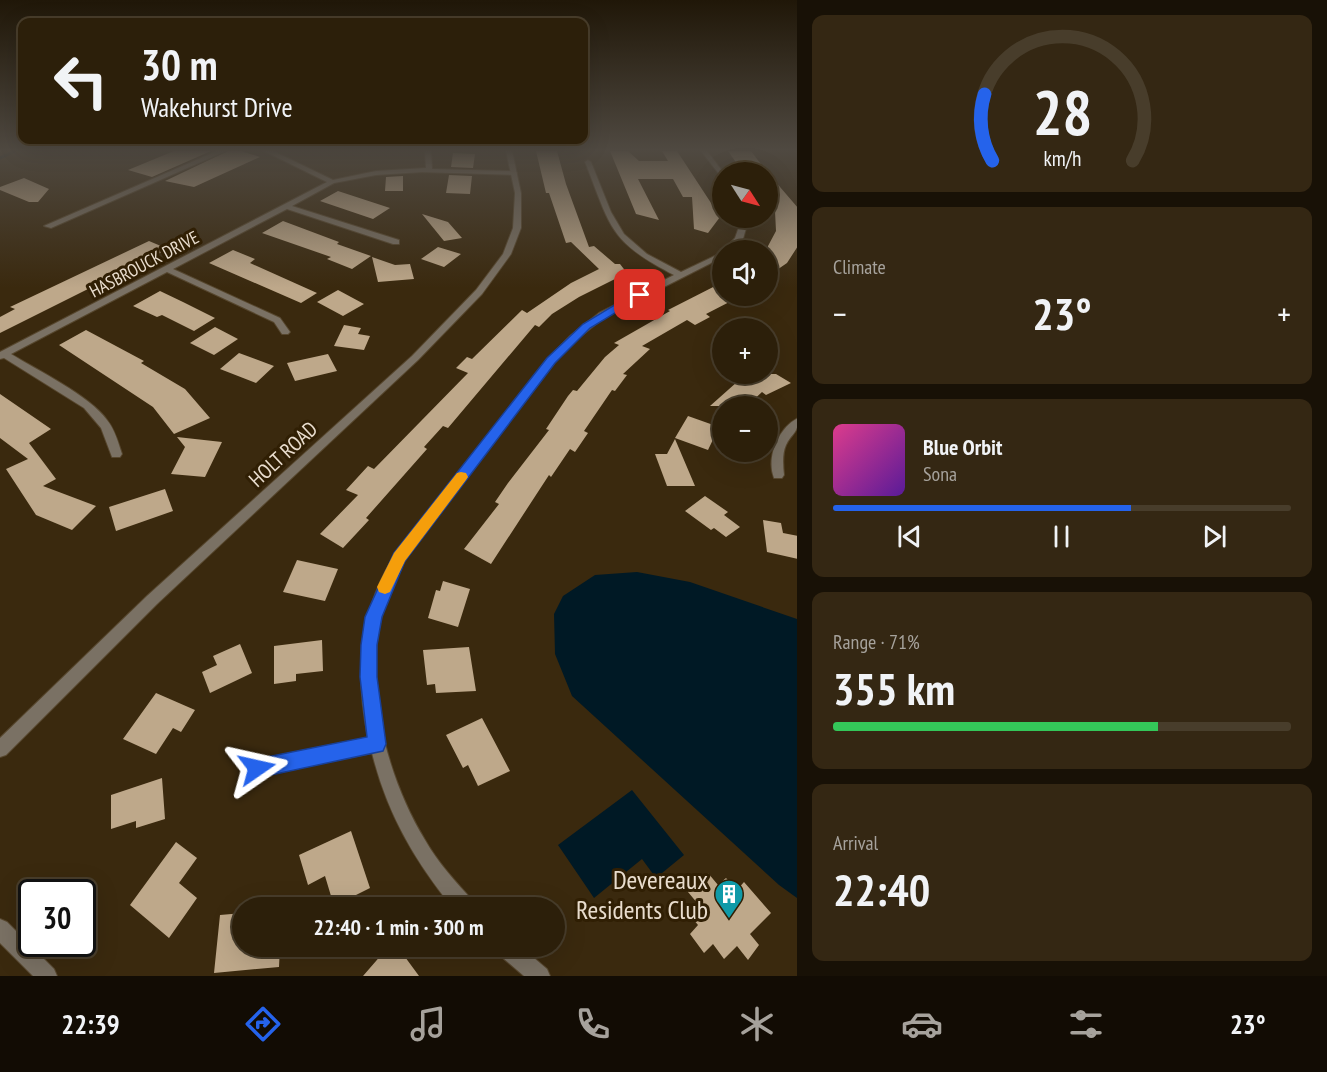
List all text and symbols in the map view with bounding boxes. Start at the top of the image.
text: 30 m [141,37,218,92]
icon: left [42,42,120,120]
text: 28 [1032,71,1092,152]
text: Wakehurst Drive [141,90,293,124]
text: km/h [1043,144,1081,172]
north arrow [712,162,778,228]
map controls [712,162,778,462]
street label: HASBROUCK DRIVE [85,226,203,302]
button: sound [712,240,778,306]
text: Climate [833,254,886,280]
pin [614,269,665,320]
icon: arrive [623,278,656,311]
text: 23° [1032,284,1092,342]
text: − [833,292,847,335]
text: + [1277,292,1291,335]
button: + [712,318,778,384]
button: − [712,396,778,462]
street label: HOLT ROAD [243,415,323,493]
text: Blue Orbit [923,433,1002,461]
text: Sona [923,461,957,487]
icon: previous [893,520,926,553]
icon: pause [1045,520,1078,553]
icon: next [1198,520,1231,553]
text: Range · 71% [833,629,920,655]
text: 355 km [833,659,955,717]
position arrow [225,736,289,800]
text: Arrival [833,830,878,856]
text: 22:40 [833,860,930,918]
place label: Devereaux Residents Club [576,863,708,926]
building icon: Devereaux Residents Club [713,878,745,920]
speed limit sign: 30 [18,879,96,957]
text: 22:40 · 1 min · 300 m [313,913,484,941]
icon: directions [242,1003,284,1045]
icon: music [407,1003,449,1045]
icon: phone [572,1003,614,1045]
icon: climate [736,1003,778,1045]
icon: car [901,1003,943,1045]
icon: filters [1065,1003,1107,1045]
text: 22:39 [61,1007,120,1041]
text: 23° [1230,1007,1266,1041]

